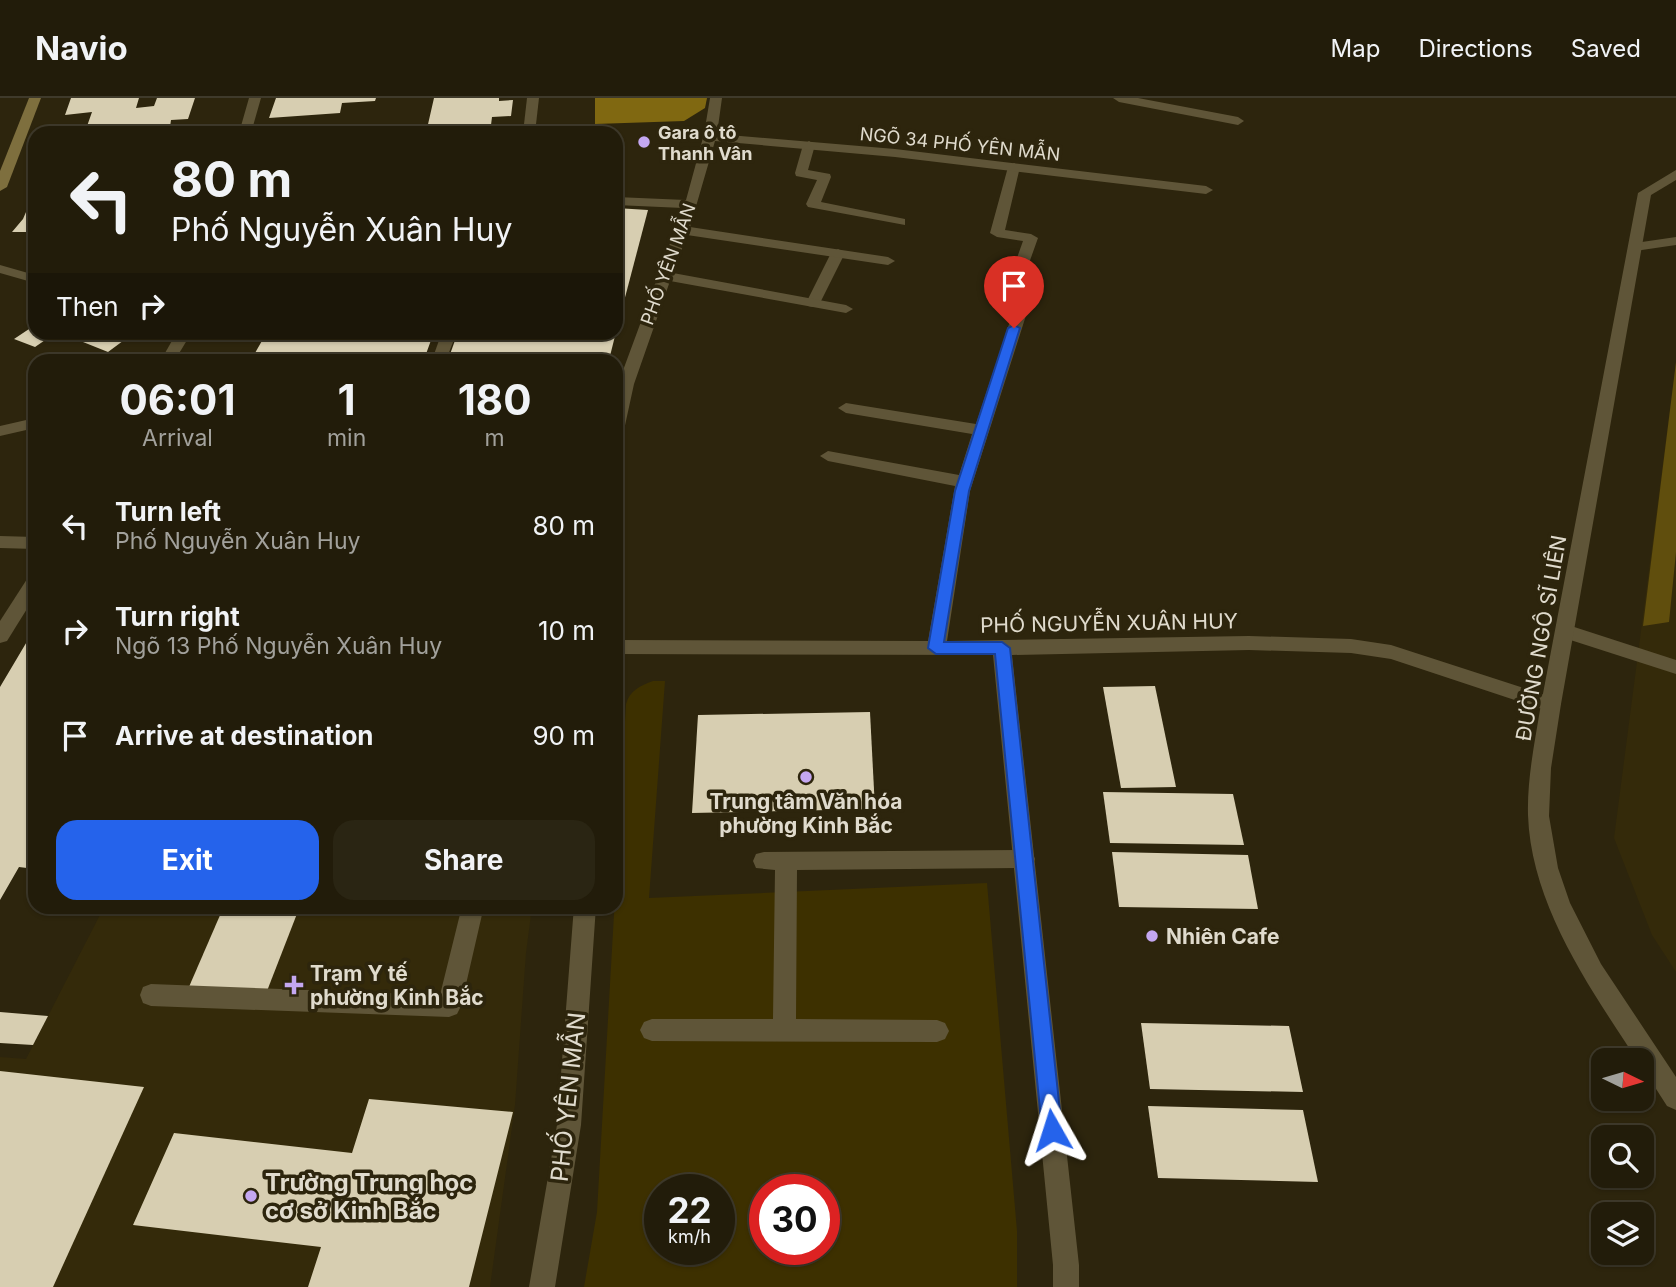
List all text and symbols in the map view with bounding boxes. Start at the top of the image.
text: Navio [35,28,128,68]
text: Map [1331,34,1380,63]
text: Directions [1418,34,1533,63]
text: Saved [1571,34,1641,63]
street label: NGÕ 34 PHỐ YÊN MẪN [859,119,1062,165]
place label: Gara ô tô Thanh Vân [658,122,752,164]
marker: Gara ô tô Thanh Vân [636,134,652,150]
text: 80 m [171,150,292,209]
icon: left [56,154,147,245]
street label: PHỐ YÊN MẪN [633,199,700,328]
text: Phố Nguyễn Xuân Huy [171,210,512,249]
pin [984,256,1044,328]
icon: arrive [995,267,1033,305]
icon: right [133,287,171,325]
text: Then [56,291,119,322]
text: 06:01 [119,374,236,425]
text: 1 [338,374,356,425]
text: 180 [458,374,532,425]
text: Arrival [142,424,213,452]
text: min [327,424,366,452]
text: m [485,424,505,452]
text: Turn left [115,496,221,527]
icon: left [56,507,94,545]
text: 80 m [532,510,595,541]
text: Phố Nguyễn Xuân Huy [115,527,360,555]
street label: ĐƯỜNG NGÔ SĨ LIÊN [1510,533,1571,743]
text: Turn right [115,601,240,632]
street label: PHỐ NGUYỄN XUÂN HUY [980,604,1238,638]
icon: right [56,612,94,650]
text: 10 m [538,615,595,646]
text: Ngõ 13 Phố Nguyễn Xuân Huy [115,632,442,660]
icon: arrive [56,717,94,755]
text: Arrive at destination [115,720,374,751]
text: 90 m [532,720,595,751]
marker: Trung tâm Văn hóa phường Kinh Bắc [798,769,814,785]
place label: Trung tâm Văn hóa phường Kinh Bắc [710,789,902,838]
button: Exit [56,820,319,900]
button: Share [333,820,595,900]
place label: Nhiên Cafe [1166,924,1279,949]
marker: Nhiên Cafe [1144,928,1160,944]
place label: Trạm Y tế phường Kinh Bắc [310,961,484,1010]
marker: Trạm Y tế phường Kinh Bắc [284,975,304,995]
street label: PHỐ YÊN MẪN [541,1010,591,1183]
north arrow [1591,1048,1654,1111]
map controls [1591,1048,1654,1265]
position arrow [1015,1093,1089,1167]
button: search [1591,1125,1654,1188]
place label: Trường Trung học cơ sở Kinh Bắc [265,1168,473,1225]
speed limit sign: 30 [749,1174,840,1265]
marker: Trường Trung học cơ sở Kinh Bắc [243,1188,259,1204]
text: 22 [667,1189,712,1231]
button: layers [1591,1202,1654,1265]
text: km/h [668,1226,711,1247]

